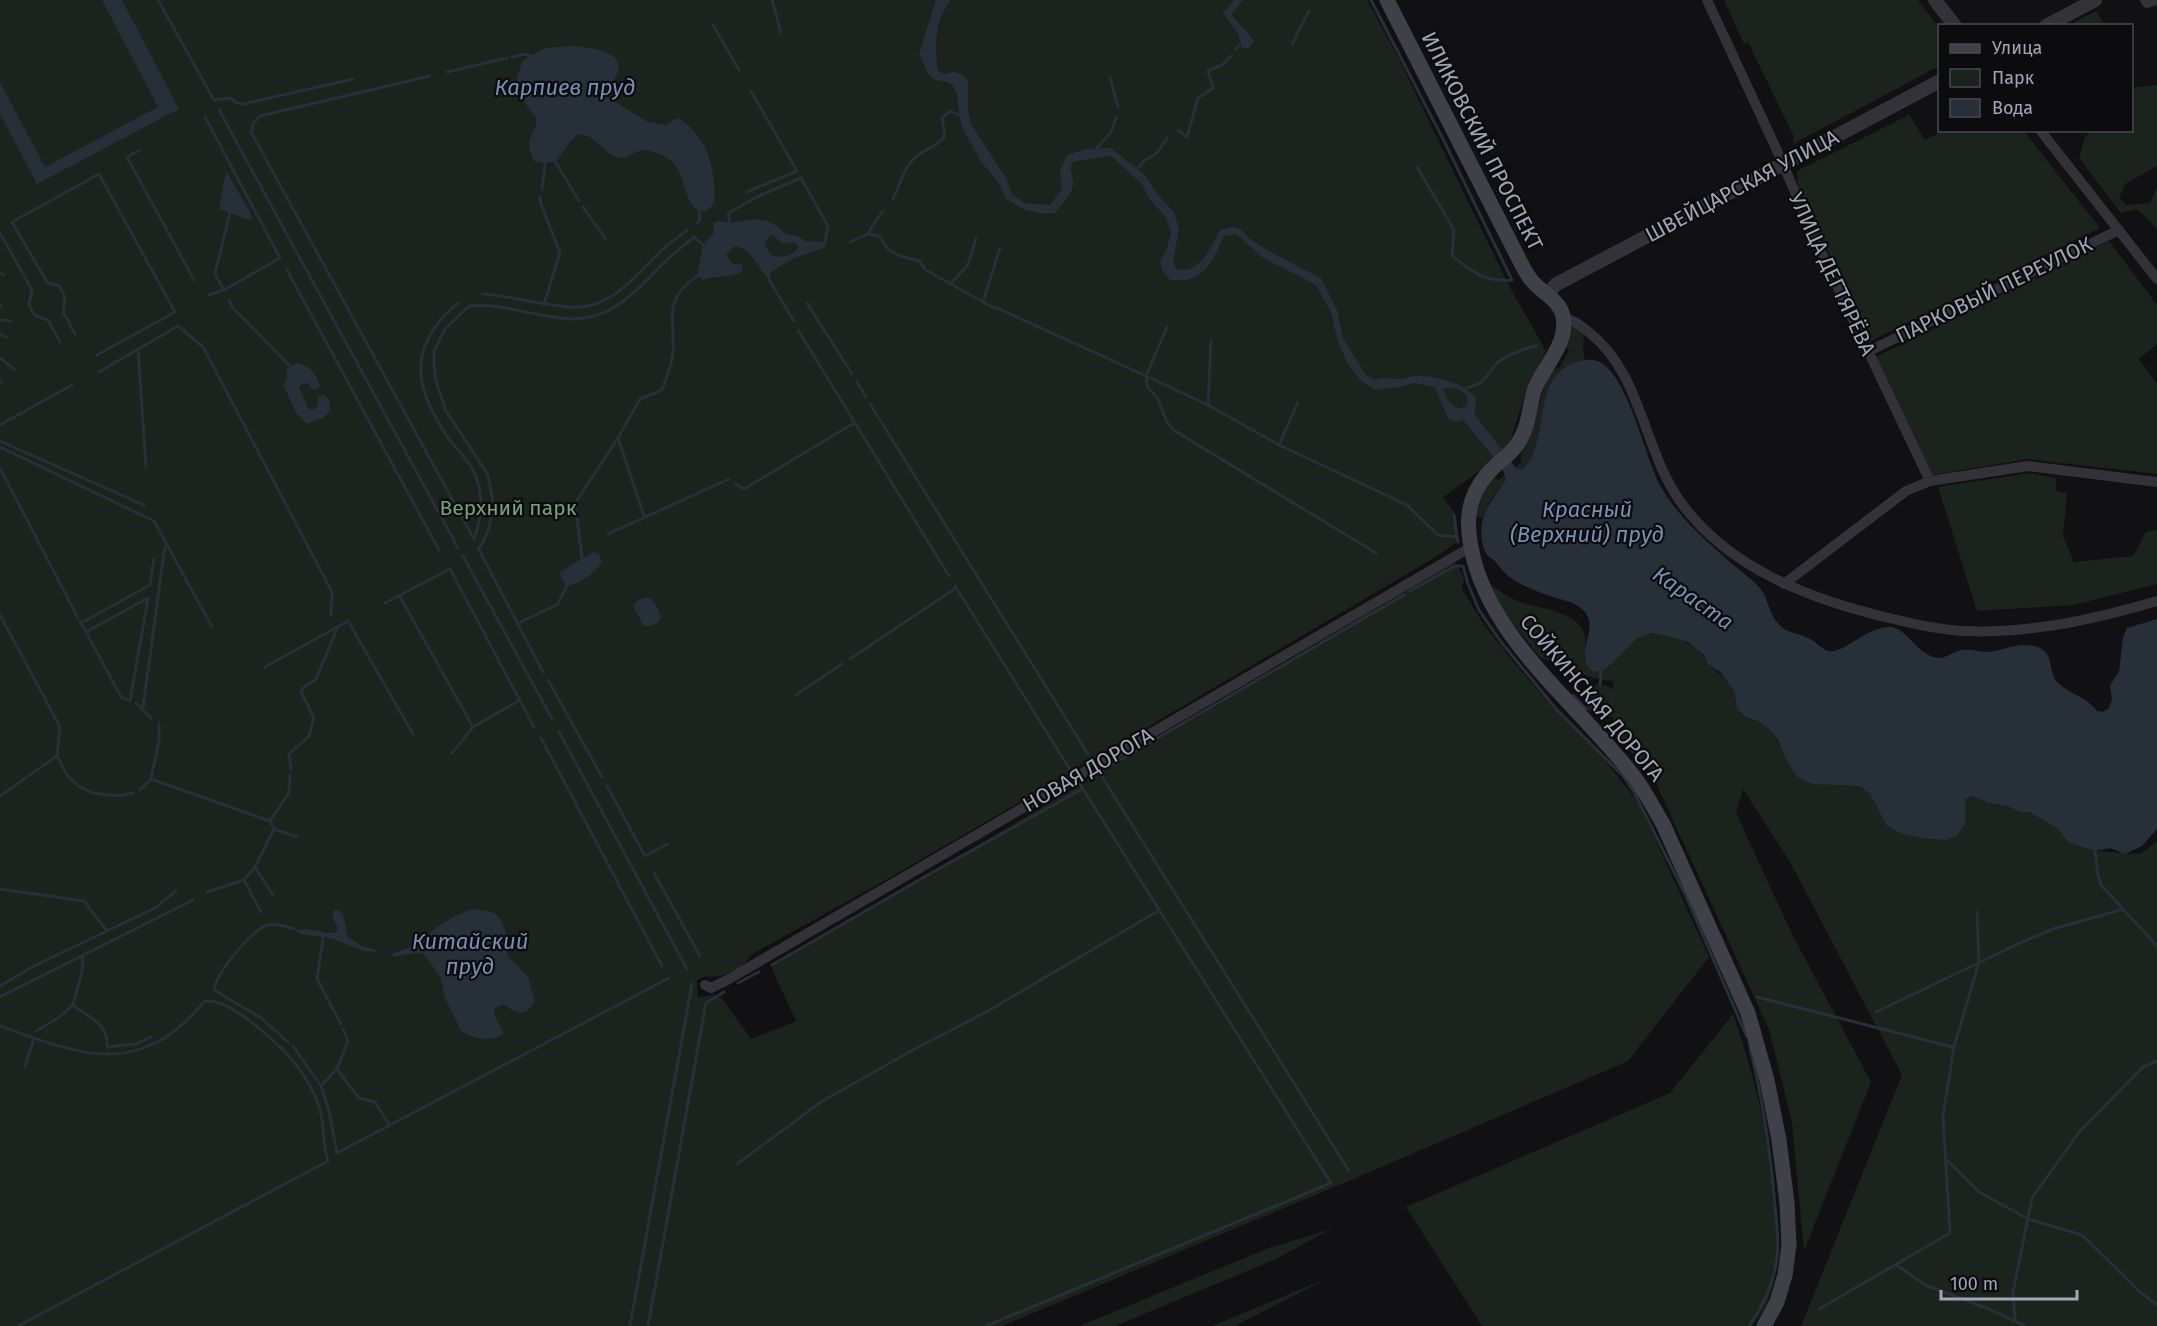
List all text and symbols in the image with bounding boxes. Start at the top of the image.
legend [1938,24,2133,132]
street label: ИЛИКОВСКИЙ ПРОСПЕКТ [1416,27,1548,255]
text: Улица [1992,37,2042,59]
text: Парк [1992,67,2035,89]
water label: Карпиев пруд [495,74,635,101]
text: Вода [1992,97,2033,119]
street label: ШВЕЙЦАРСКАЯ УЛИЦА [1641,124,1843,248]
street label: УЛИЦА ДЕГТЯРЁВА [1783,188,1881,360]
street label: ПАРКОВЫЙ ПЕРЕУЛОК [1892,231,2097,349]
park label: Верхний парк [439,495,577,521]
water label: Красный (Верхний) пруд [1510,496,1664,548]
water label: Караста [1648,561,1738,635]
street label: СОЙКИНСКАЯ ДОРОГА [1514,609,1670,787]
street label: НОВАЯ ДОРОГА [1018,722,1158,818]
water label: Китайский пруд [412,928,528,980]
scale bar [1941,1263,2078,1301]
text: 100 m [1950,1273,1998,1295]

